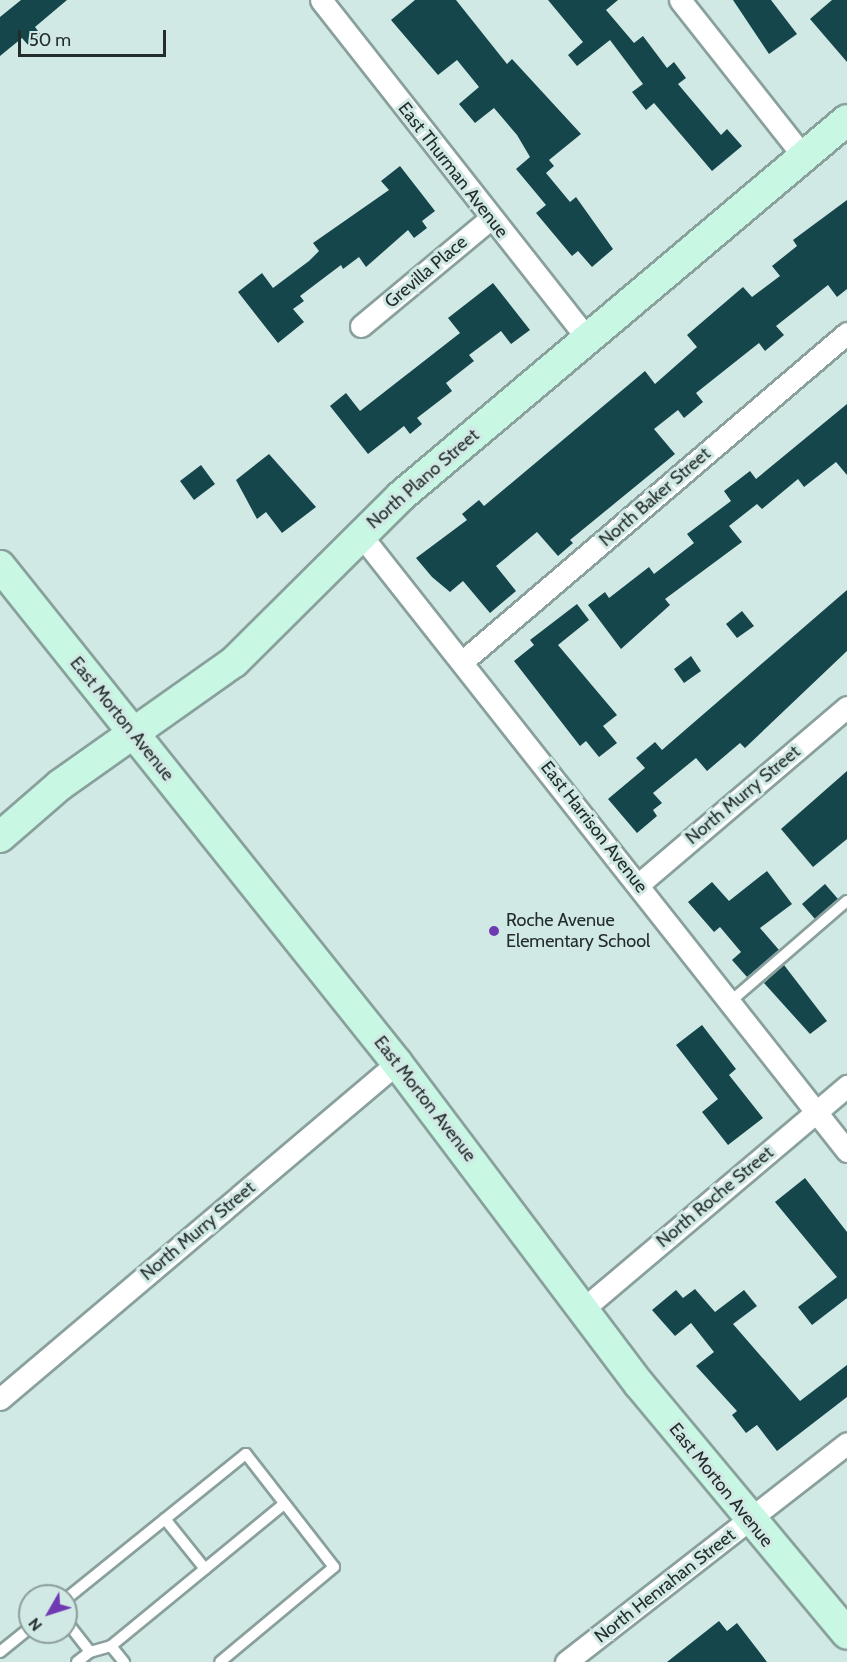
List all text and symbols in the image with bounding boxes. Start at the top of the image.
scale bar [21,18,170,56]
text: 50 m [29,29,71,51]
street label: East Thurman Avenue [393,98,513,242]
street label: Grevilla Place [380,231,472,313]
street label: North Plano Street [363,425,483,533]
street label: North Baker Street [595,443,715,551]
street label: East Morton Avenue [65,653,179,785]
street label: North Murry Street [681,741,805,849]
street label: East Harrison Avenue [536,757,652,897]
place label: Roche Avenue Elementary School [506,910,650,952]
marker: Roche Avenue Elementary School [487,924,501,938]
street label: East Morton Avenue [369,1032,481,1166]
street label: North Roche Street [652,1142,778,1252]
street label: North Murry Street [136,1177,260,1285]
street label: East Morton Avenue [664,1419,778,1551]
street label: North Henrahan Street [590,1524,740,1648]
north arrow [18,1584,78,1644]
text: N [24,1614,46,1635]

